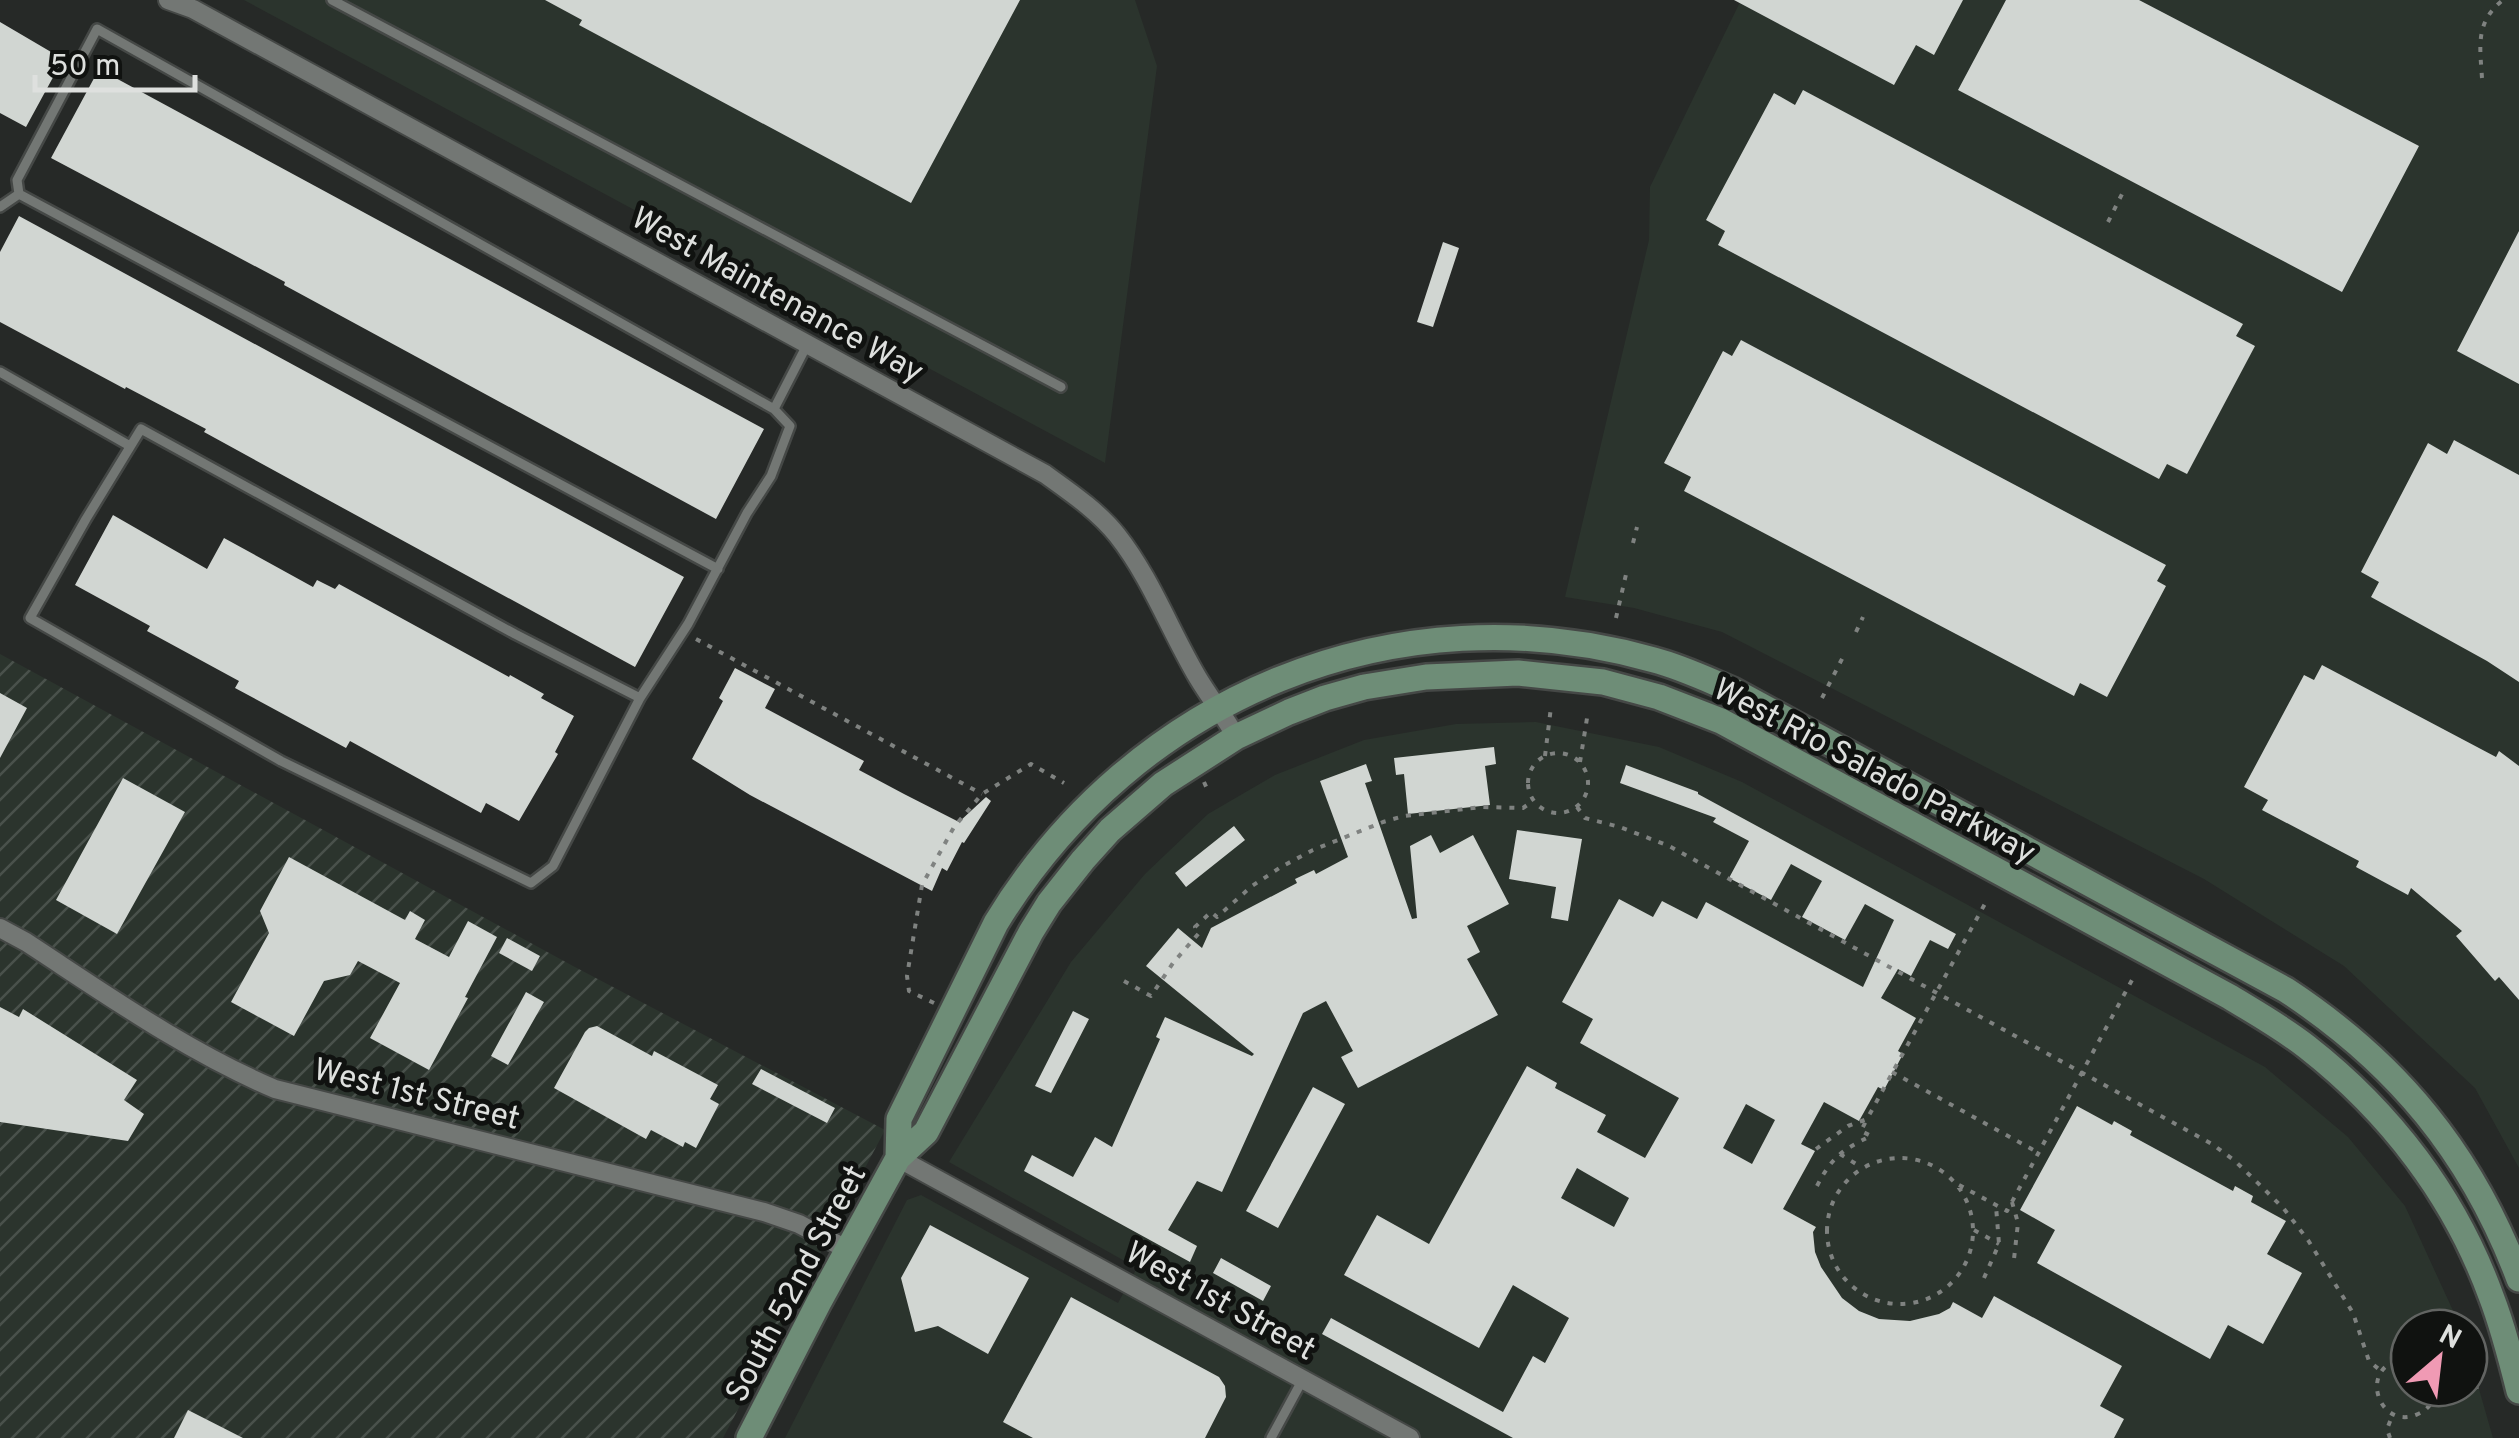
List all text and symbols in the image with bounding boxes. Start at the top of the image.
scale bar [35,30,195,92]
text: 50 m [50,49,120,86]
street label: West Maintenance Way [623,200,930,394]
street label: West Rio Salado Parkway [1706,671,2042,875]
street label: West 1st Street [309,1051,524,1141]
street label: South 52nd Street [718,1159,877,1410]
street label: West 1st Street [1118,1234,1322,1371]
north arrow [2389,1308,2489,1408]
text: N [2432,1318,2467,1359]

